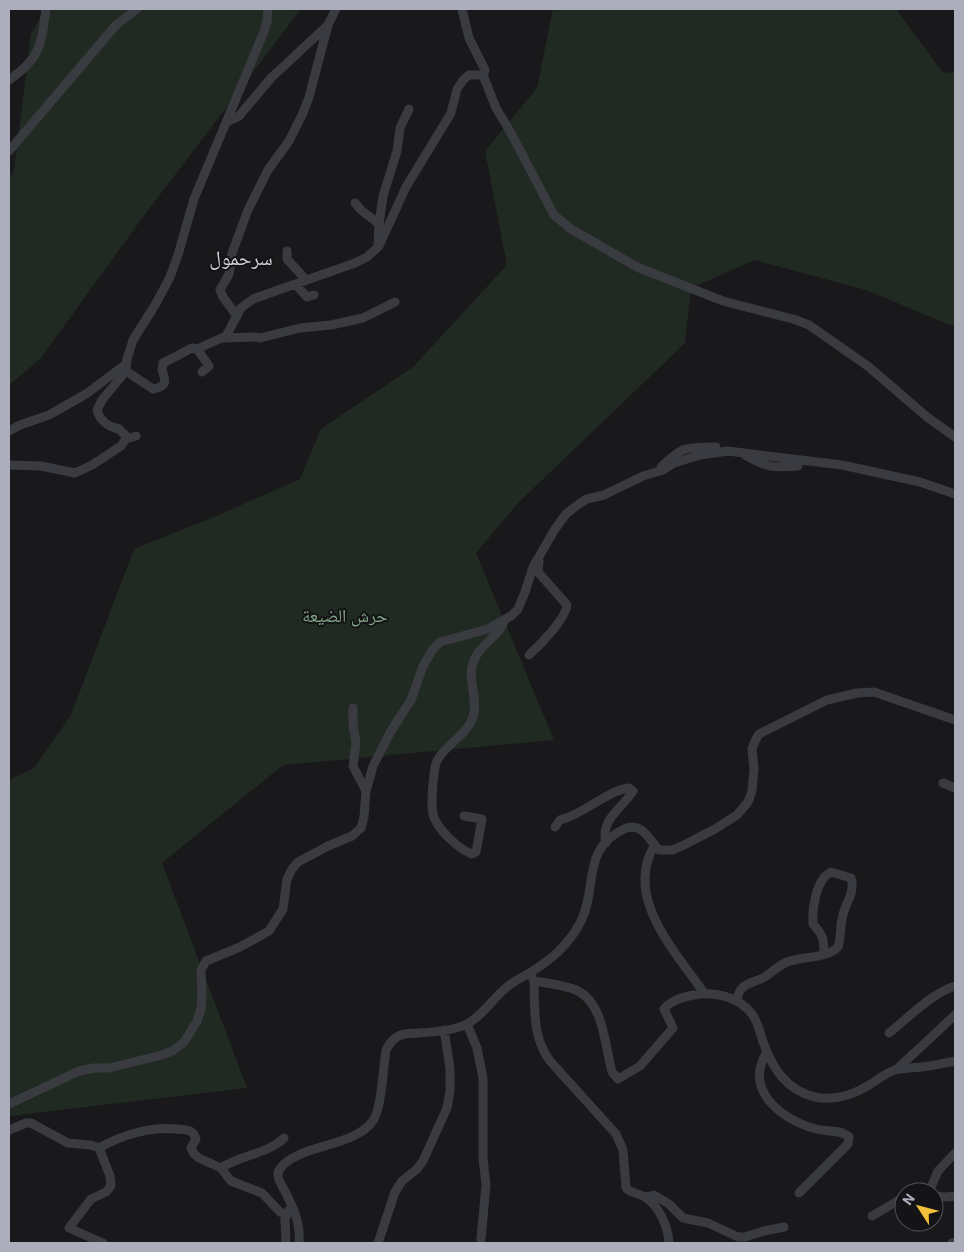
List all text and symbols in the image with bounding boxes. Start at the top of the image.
district label: سرحمول [209,246,273,270]
park label: حرش الضيعة [302,605,388,627]
north arrow [894,1182,944,1232]
text: N [899,1191,918,1208]

